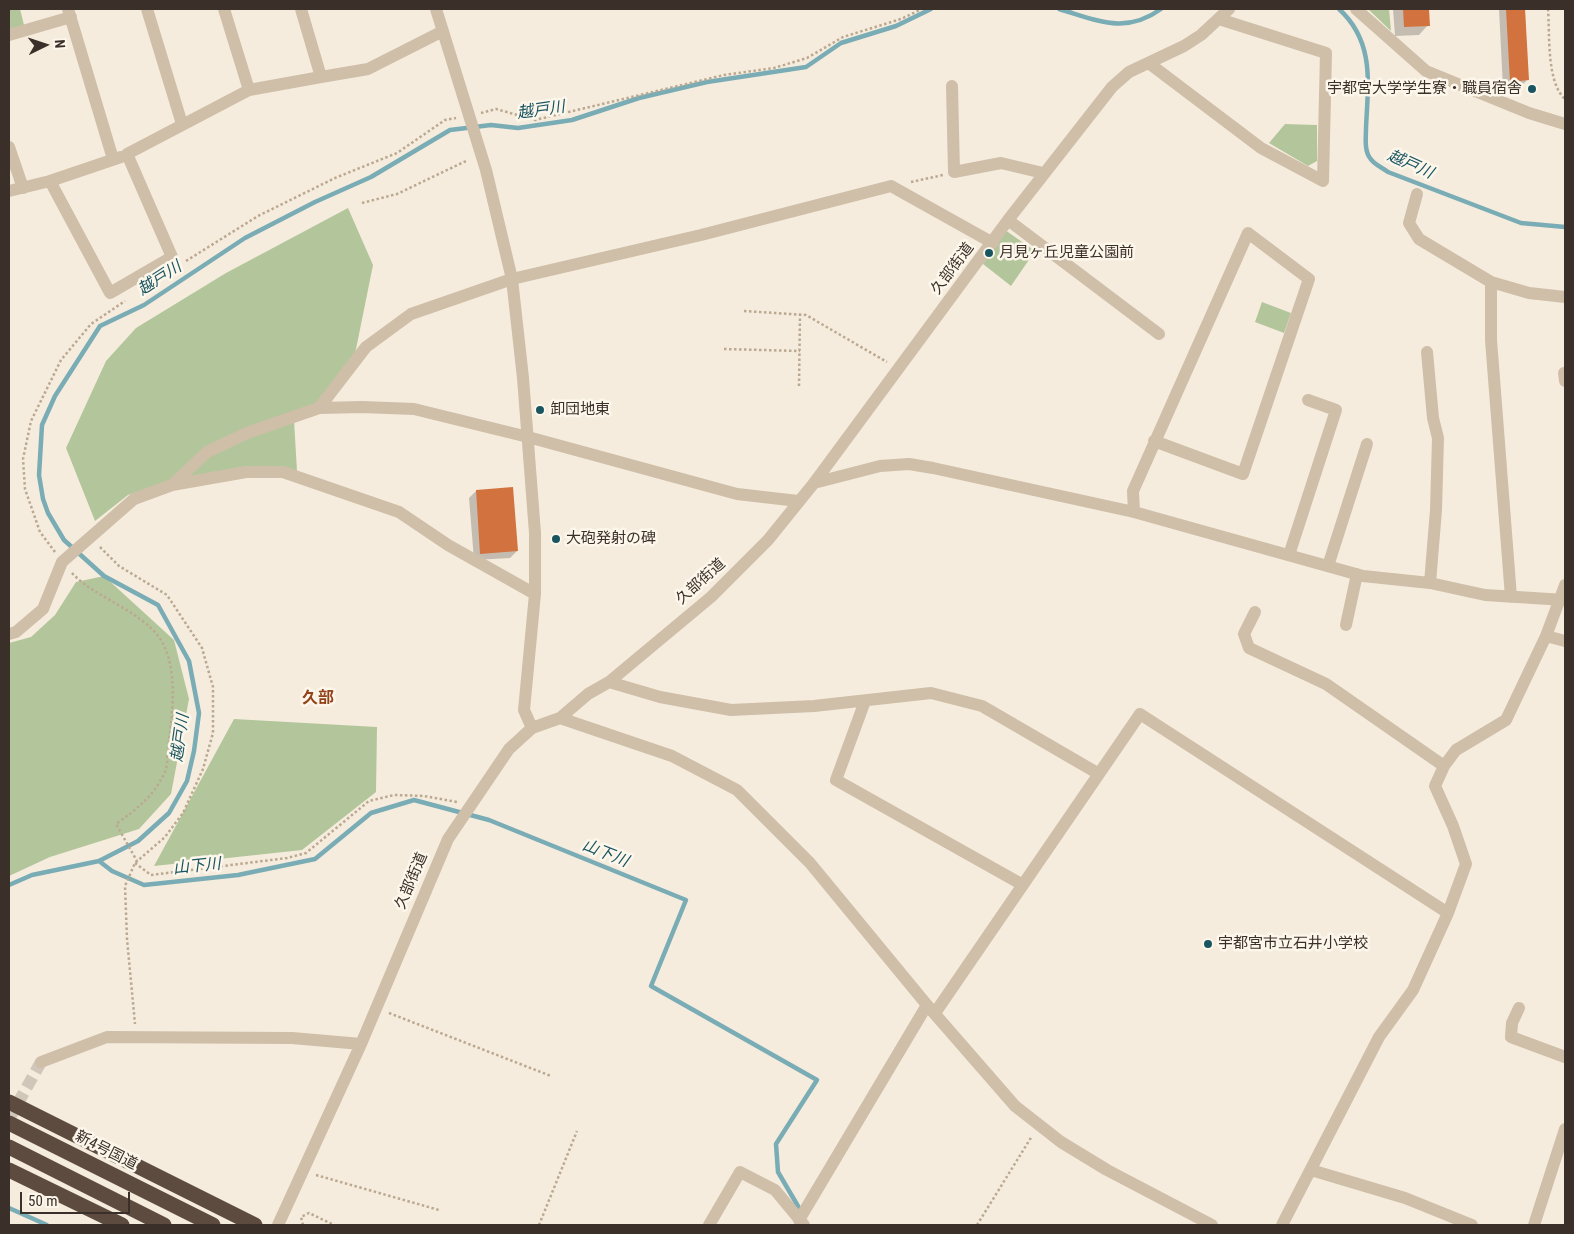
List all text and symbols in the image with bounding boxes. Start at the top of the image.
north arrow [20,20,70,70]
text: N [52,39,68,49]
place label: 宇都宮大学学生寮・職員宿舎 [1327,80,1522,98]
marker: 宇都宮大学学生寮・職員宿舎 [1526,83,1538,95]
water label: 越戸川 [516,98,566,124]
water label: 越戸川 [1384,146,1436,184]
street label: 久部街道 [928,240,978,298]
place label: 月見ヶ丘児童公園前 [999,244,1134,262]
marker: 月見ヶ丘児童公園前 [983,247,995,259]
water label: 越戸川 [135,258,185,300]
place label: 卸団地東 [550,401,610,419]
marker: 卸団地東 [534,404,546,416]
place label: 大砲発射の碑 [566,530,656,548]
marker: 大砲発射の碑 [550,533,562,545]
street label: 久部街道 [673,555,729,609]
district label: 久部 [302,689,334,709]
water label: 越戸川 [168,713,194,763]
water label: 山下川 [579,836,631,872]
street label: 久部街道 [392,850,432,912]
water label: 山下川 [172,855,222,879]
place label: 宇都宮市立石井小学校 [1218,935,1368,953]
marker: 宇都宮市立石井小学校 [1202,938,1214,950]
street label: 新4号国道 [72,1128,140,1174]
scale bar [22,1182,132,1214]
text: 50 m [28,1192,58,1210]

